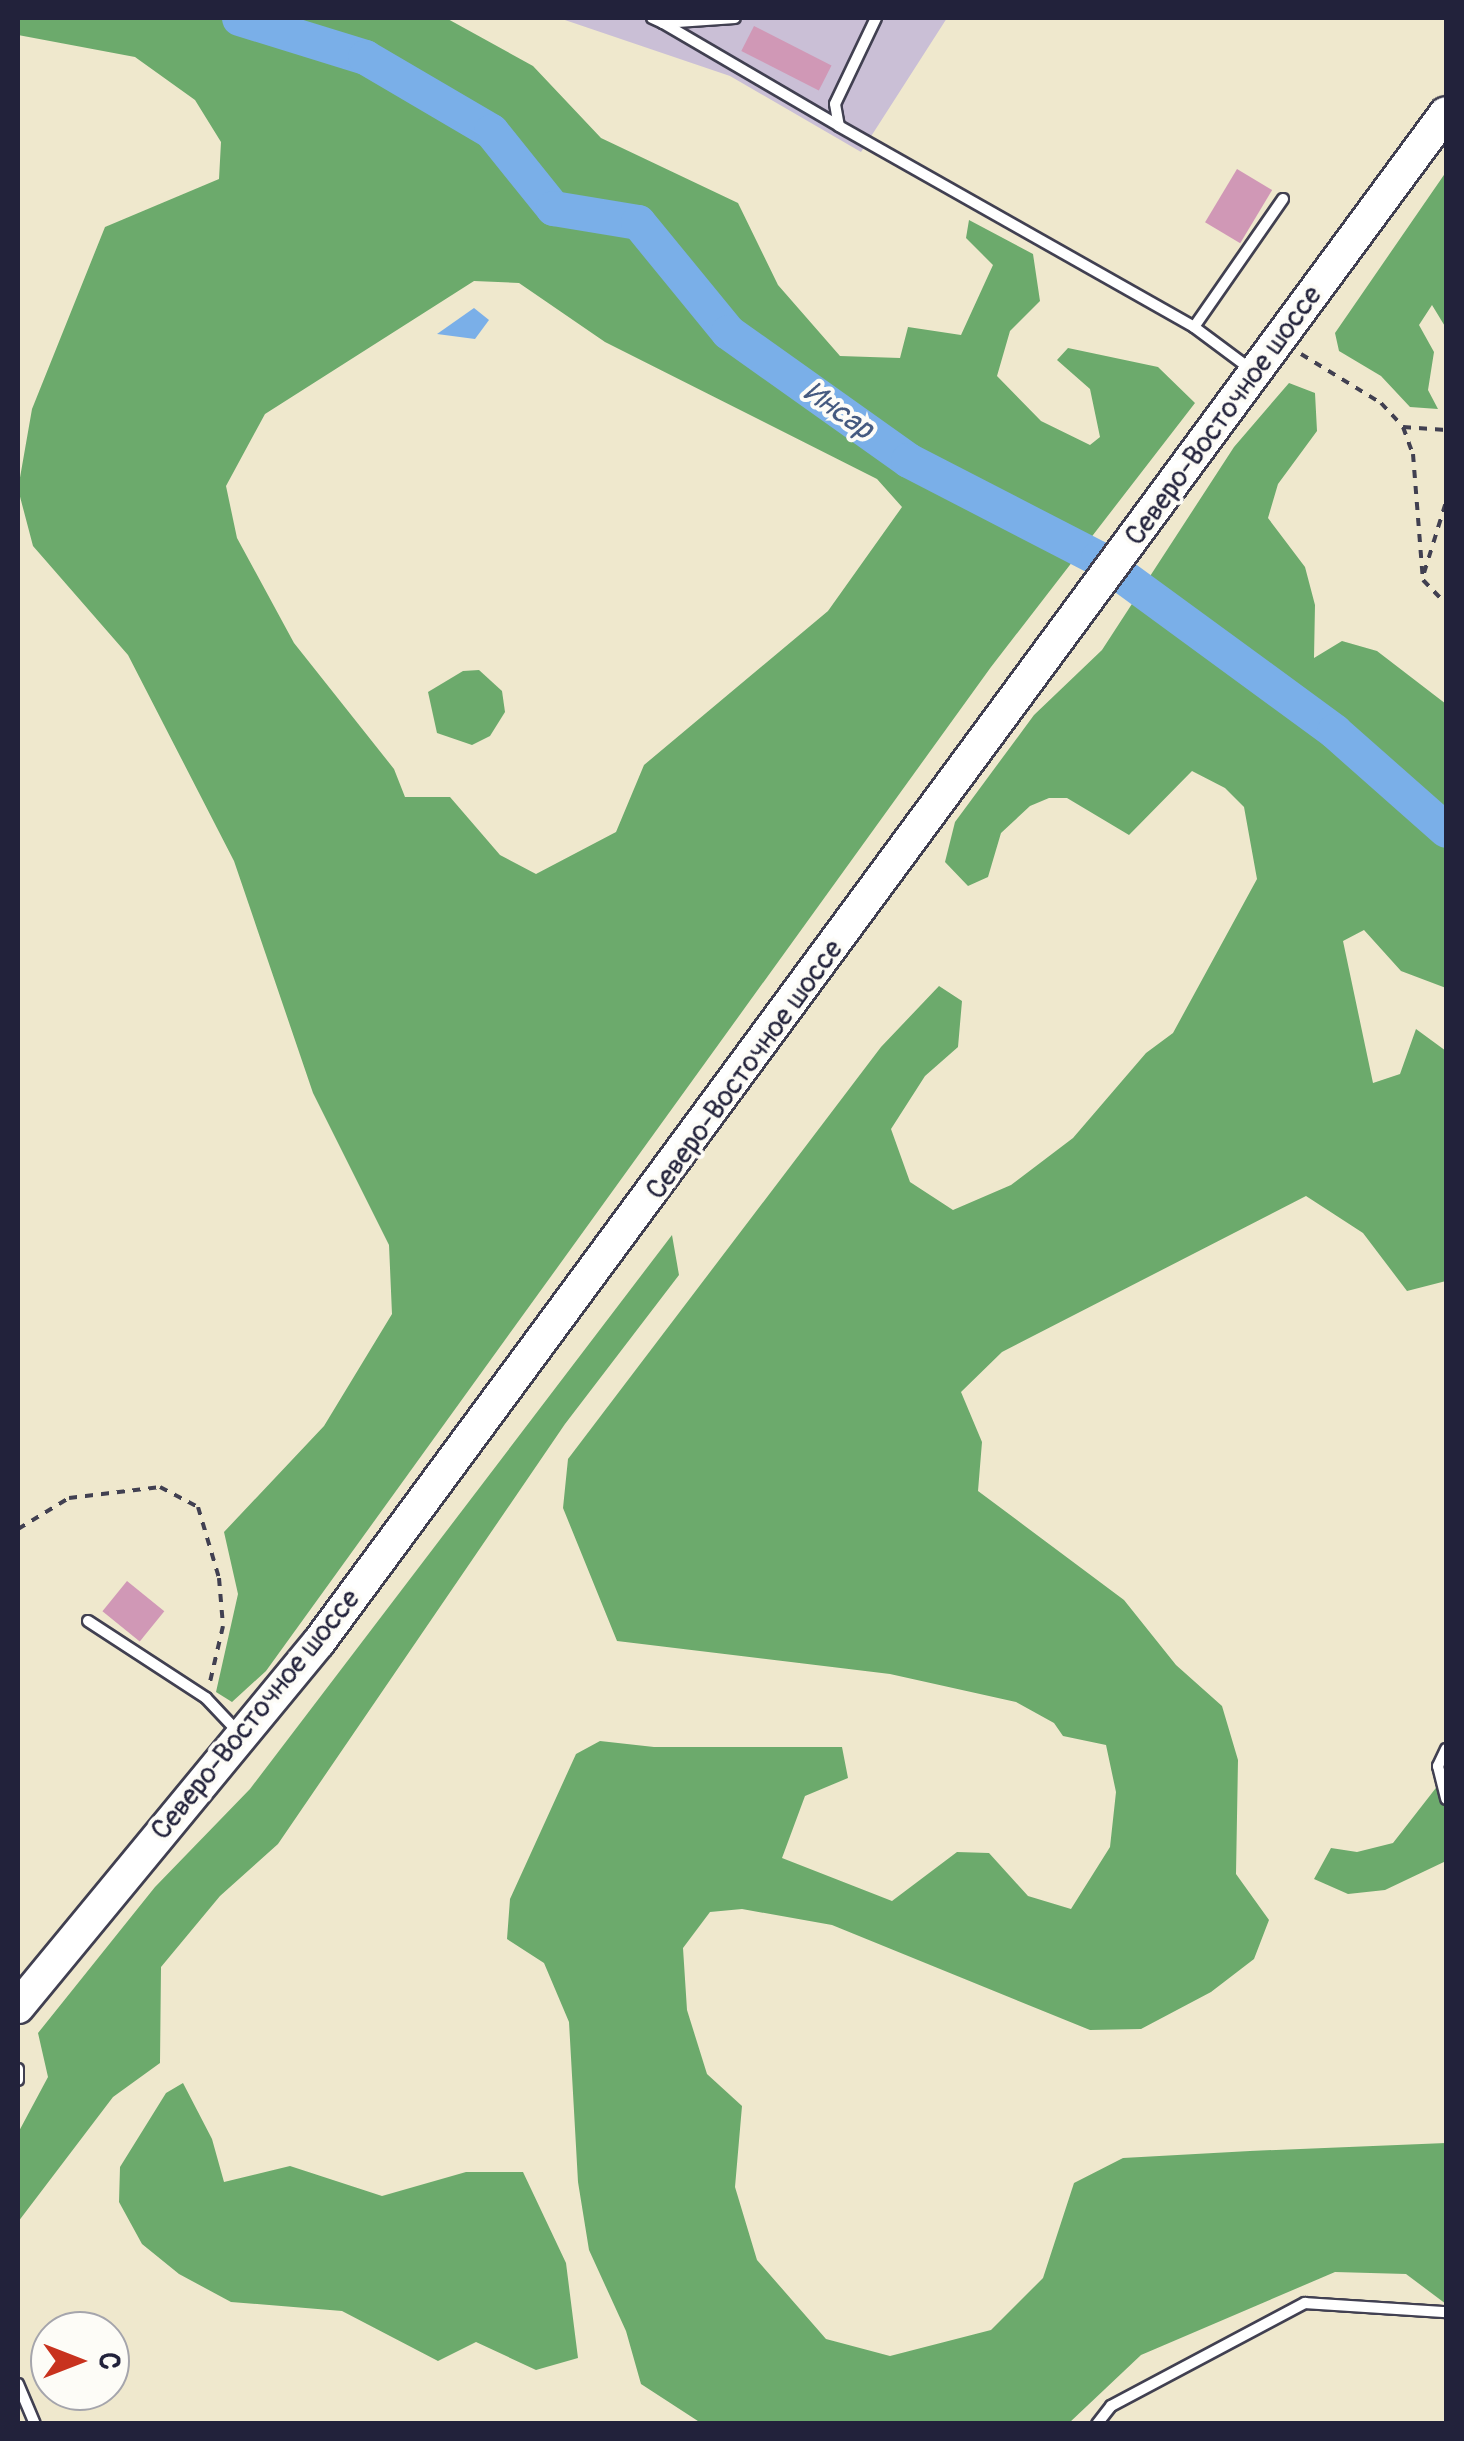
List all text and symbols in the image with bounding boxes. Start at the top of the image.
street label: Северо-Восточное шоссе [1119,280,1329,552]
water label: Инсар [796,374,880,448]
street label: Северо-Восточное шоссе [640,934,850,1206]
street label: Северо-Восточное шоссе [145,1583,367,1847]
north arrow [30,2311,130,2411]
text: С [91,2352,126,2370]

